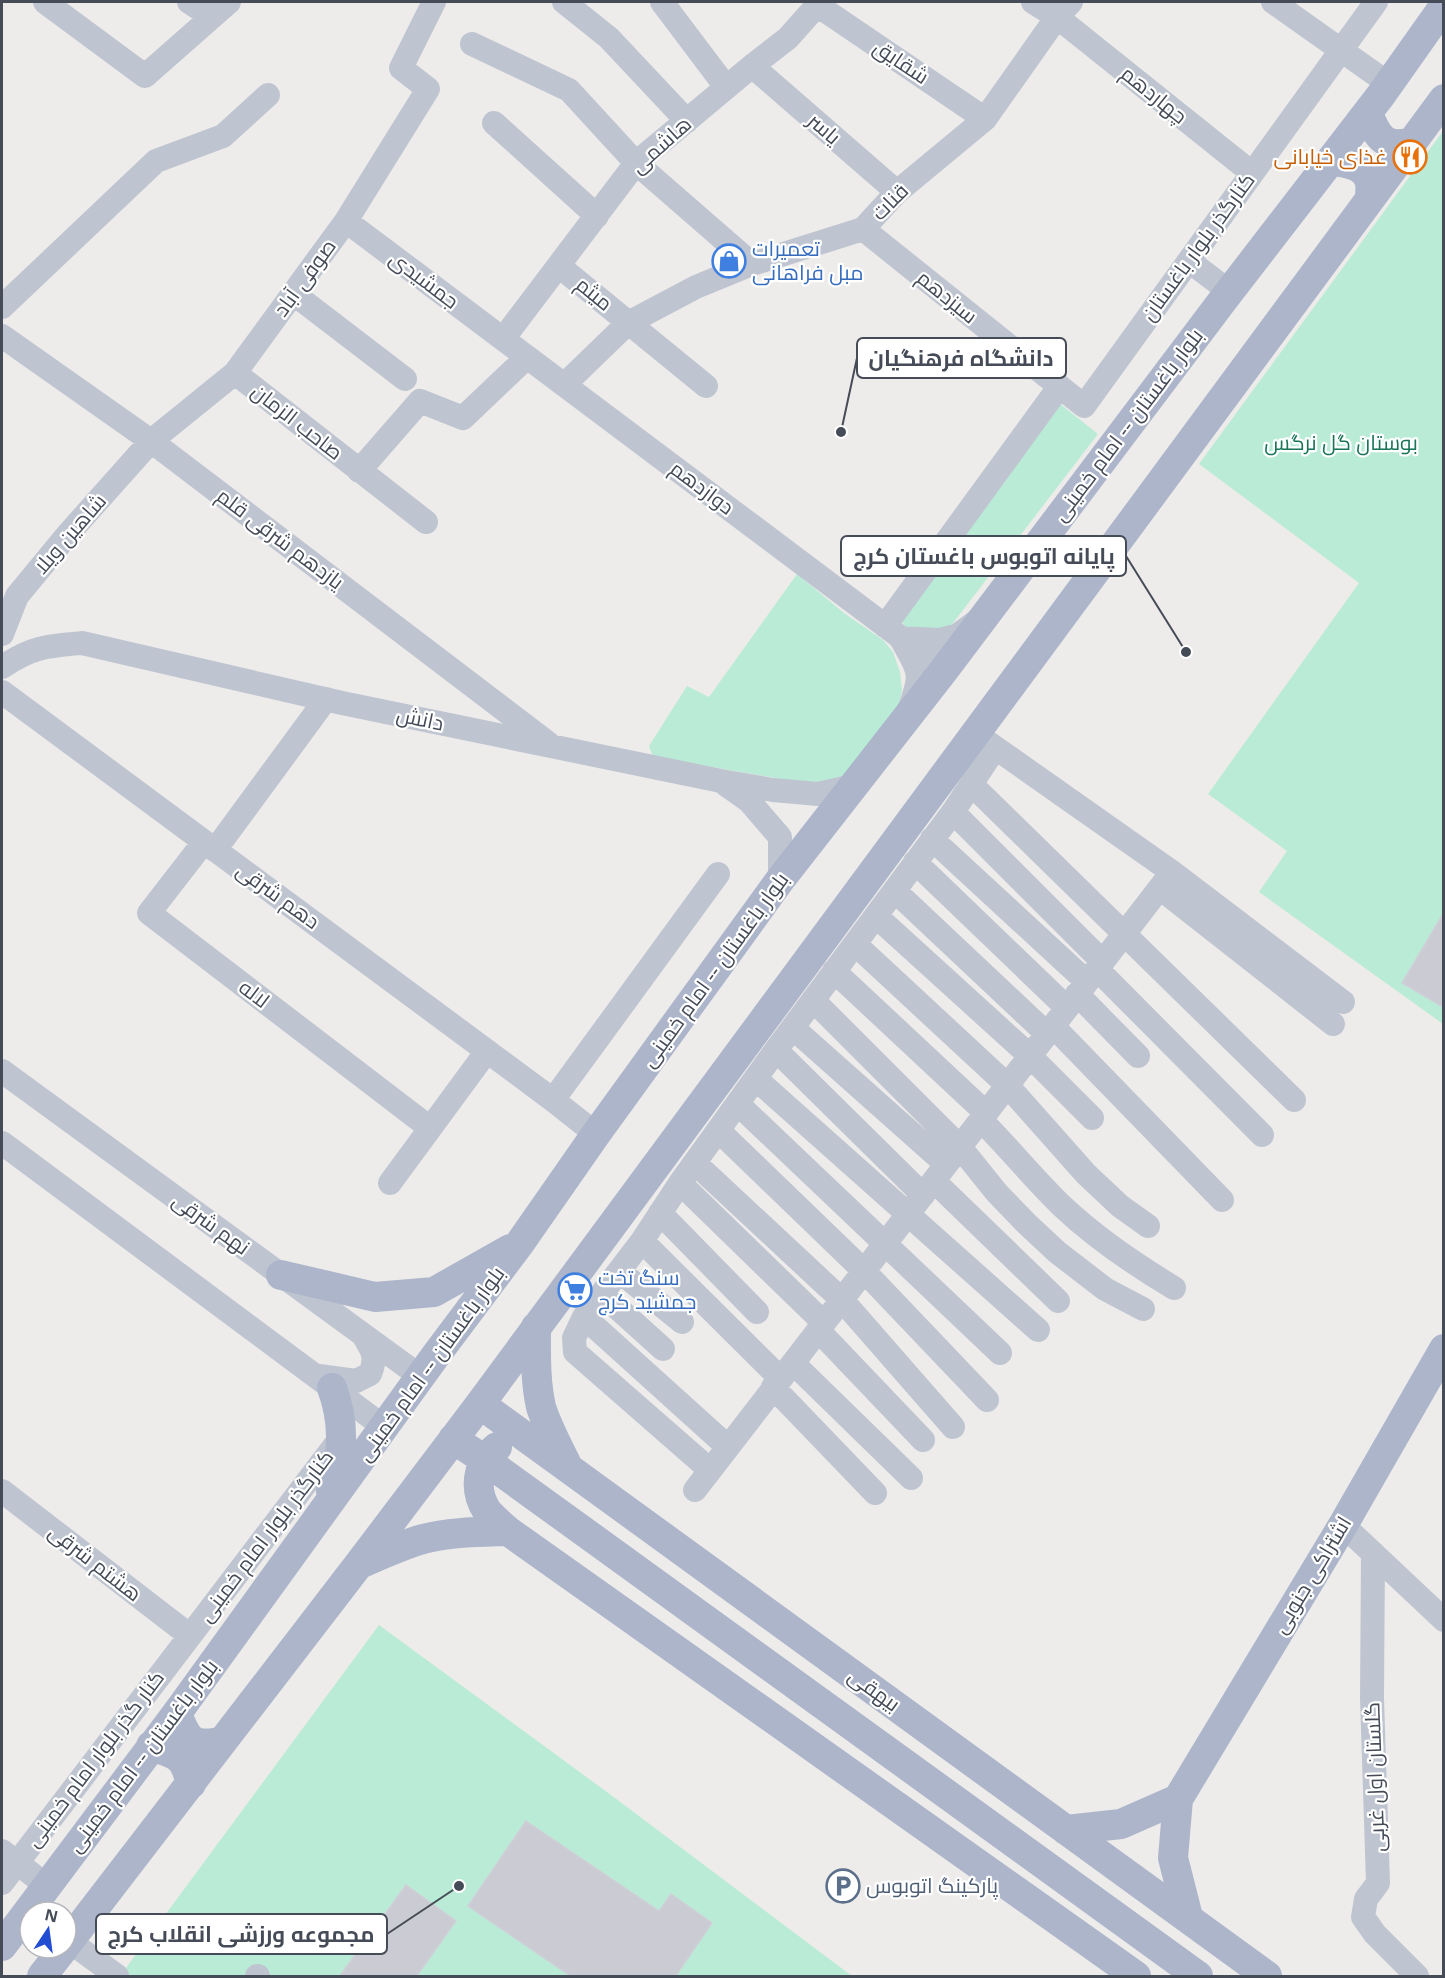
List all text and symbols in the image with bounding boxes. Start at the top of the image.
street label: شقایق [868,32,935,90]
street label: چهاردهم [1115,59,1194,130]
street label: یاسر [801,106,847,151]
street label: هاشمی [624,109,697,179]
restaurant icon: غذای خیابانی [1392,139,1428,175]
place label: غذای خیابانی [1273,142,1387,170]
street label: کنارگذر بلوار باغستان [1134,167,1261,326]
street label: قنات [865,177,914,226]
street label: صوفی آباد [267,233,342,322]
place label: تعمیرات مبل فراهانی [752,234,864,286]
shop icon: تعمیرات مبل فراهانی [711,243,747,279]
street label: جمشیدی [384,244,465,314]
street label: سیزدهم [911,263,984,330]
street label: میثم [570,270,619,317]
street label: بلوار باغستان -- امام خمینی [1045,322,1210,527]
callout: دانشگاه فرهنگیان [857,338,1066,378]
text: دانشگاه فرهنگیان [869,342,1053,372]
street label: صاحب الزمان [246,377,349,466]
park label: بوستان گل نرگس [1264,428,1418,456]
street label: دوازدهم [664,454,740,521]
street label: یازدهم شرقی قلم [211,481,350,596]
street label: شاهین ویلا [27,487,112,579]
callout: پایانه اتوبوس باغستان کرج [841,536,1126,576]
text: پایانه اتوبوس باغستان کرج [853,540,1115,572]
street label: دانش [394,699,446,737]
street label: دهم شرقی [231,855,326,936]
street label: بلوار باغستان -- امام خمینی [634,866,795,1073]
street label: لاله [234,973,276,1014]
street label: نهم شرقی [167,1186,256,1262]
street label: بلوار باغستان -- امام خمینی [350,1260,511,1467]
place label: سنگ تخت جمشید کرج [598,1263,696,1316]
supermarket icon: سنگ تخت جمشید کرج [557,1272,593,1308]
street label: کنارگذر بلوار امام خمینی [191,1444,340,1628]
street label: اشتراکی جنوبی [1265,1511,1357,1638]
street label: هشتم شرقی [43,1517,148,1608]
street label: بلوار باغستان -- امام خمینی [60,1653,225,1858]
street label: بیهقی [843,1661,906,1717]
street label: کنار گذر بلوار امام خمینی [19,1664,171,1853]
street label: گلستان اول غربی [1357,1702,1391,1852]
parking icon: پارکینگ اتوبوس [825,1868,861,1904]
place label: پارکینگ اتوبوس [866,1871,998,1900]
north arrow [18,1900,78,1960]
text: N [43,1903,60,1928]
callout: مجموعه ورزشی انقلاب کرج [96,1914,387,1954]
text: مجموعه ورزشی انقلاب کرج [108,1918,374,1949]

